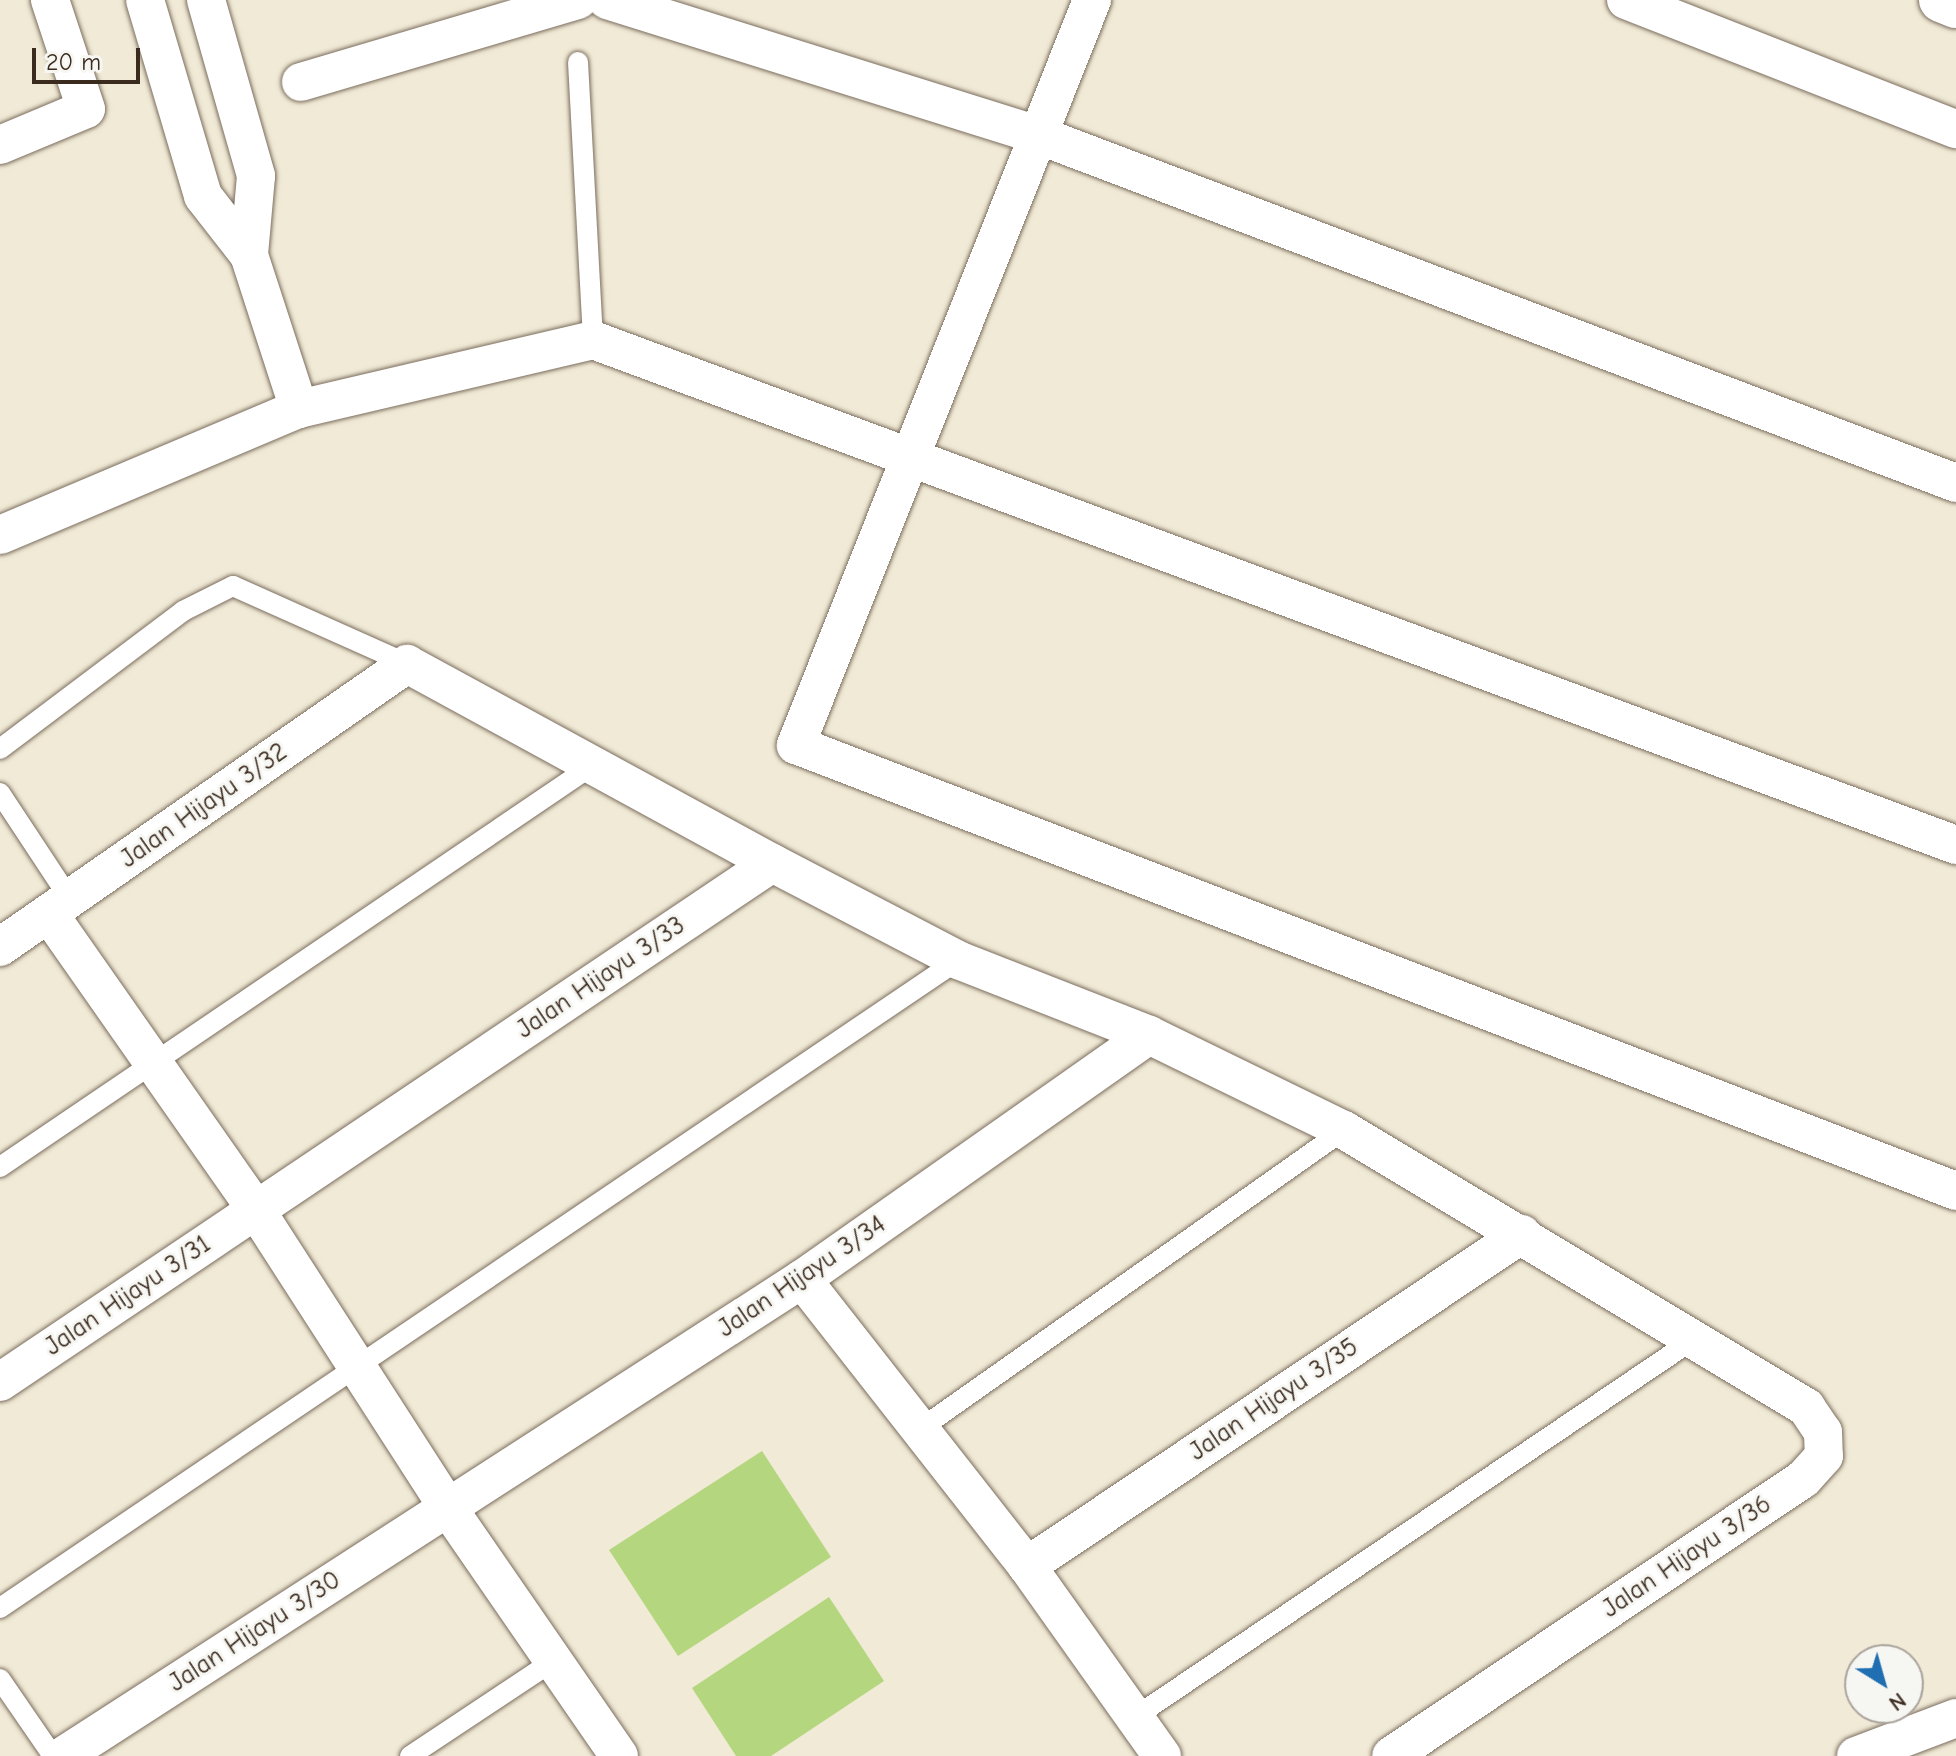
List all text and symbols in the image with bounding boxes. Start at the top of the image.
scale bar [36,32,144,82]
text: 20 m [46,48,101,76]
street label: Jalan Hijayu 3/32 [115,737,293,875]
street label: Jalan Hijayu 3/33 [511,910,691,1046]
street label: Jalan Hijayu 3/34 [712,1209,892,1345]
street label: Jalan Hijayu 3/31 [39,1229,217,1363]
street label: Jalan Hijayu 3/35 [1184,1332,1364,1468]
street label: Jalan Hijayu 3/36 [1597,1489,1777,1625]
street label: Jalan Hijayu 3/30 [163,1565,347,1699]
north arrow [1844,1644,1924,1724]
text: N [1884,1687,1911,1716]

